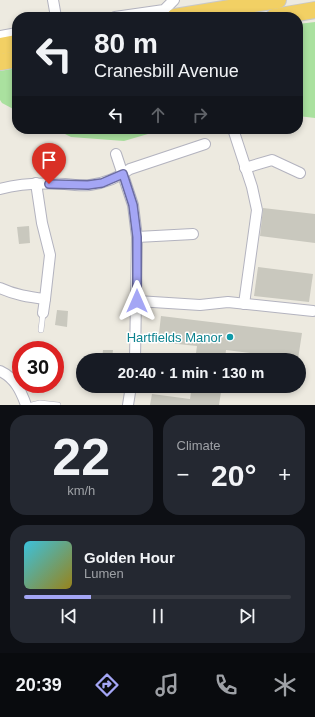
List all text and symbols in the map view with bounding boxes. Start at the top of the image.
icon: left [28,28,80,80]
text: 80 m [94,28,158,59]
text: Cranesbill Avenue [94,61,239,81]
icon: left [105,104,127,126]
icon: ahead [147,104,169,126]
icon: right [189,104,211,126]
pin [32,143,66,184]
icon: arrive [38,149,60,171]
position arrow [116,280,158,322]
place label: Hartfields Manor [127,330,223,345]
marker: Hartfields Manor [225,332,235,342]
speed limit sign: 30 [12,341,64,393]
text: 20:40 · 1 min · 130 m [118,364,264,381]
text: 22 [52,428,110,486]
text: Climate [177,438,221,453]
text: 20° [211,459,256,492]
text: − [177,462,189,487]
text: + [278,462,291,487]
text: km/h [67,483,95,498]
text: Golden Hour [84,549,175,566]
text: Lumen [84,566,124,581]
icon: previous [58,605,80,627]
icon: pause [147,605,169,627]
icon: next [236,605,258,627]
icon: directions [93,671,121,699]
icon: music [153,671,181,699]
icon: phone [212,671,240,699]
icon: climate [271,671,299,699]
text: 20:39 [16,675,62,695]

